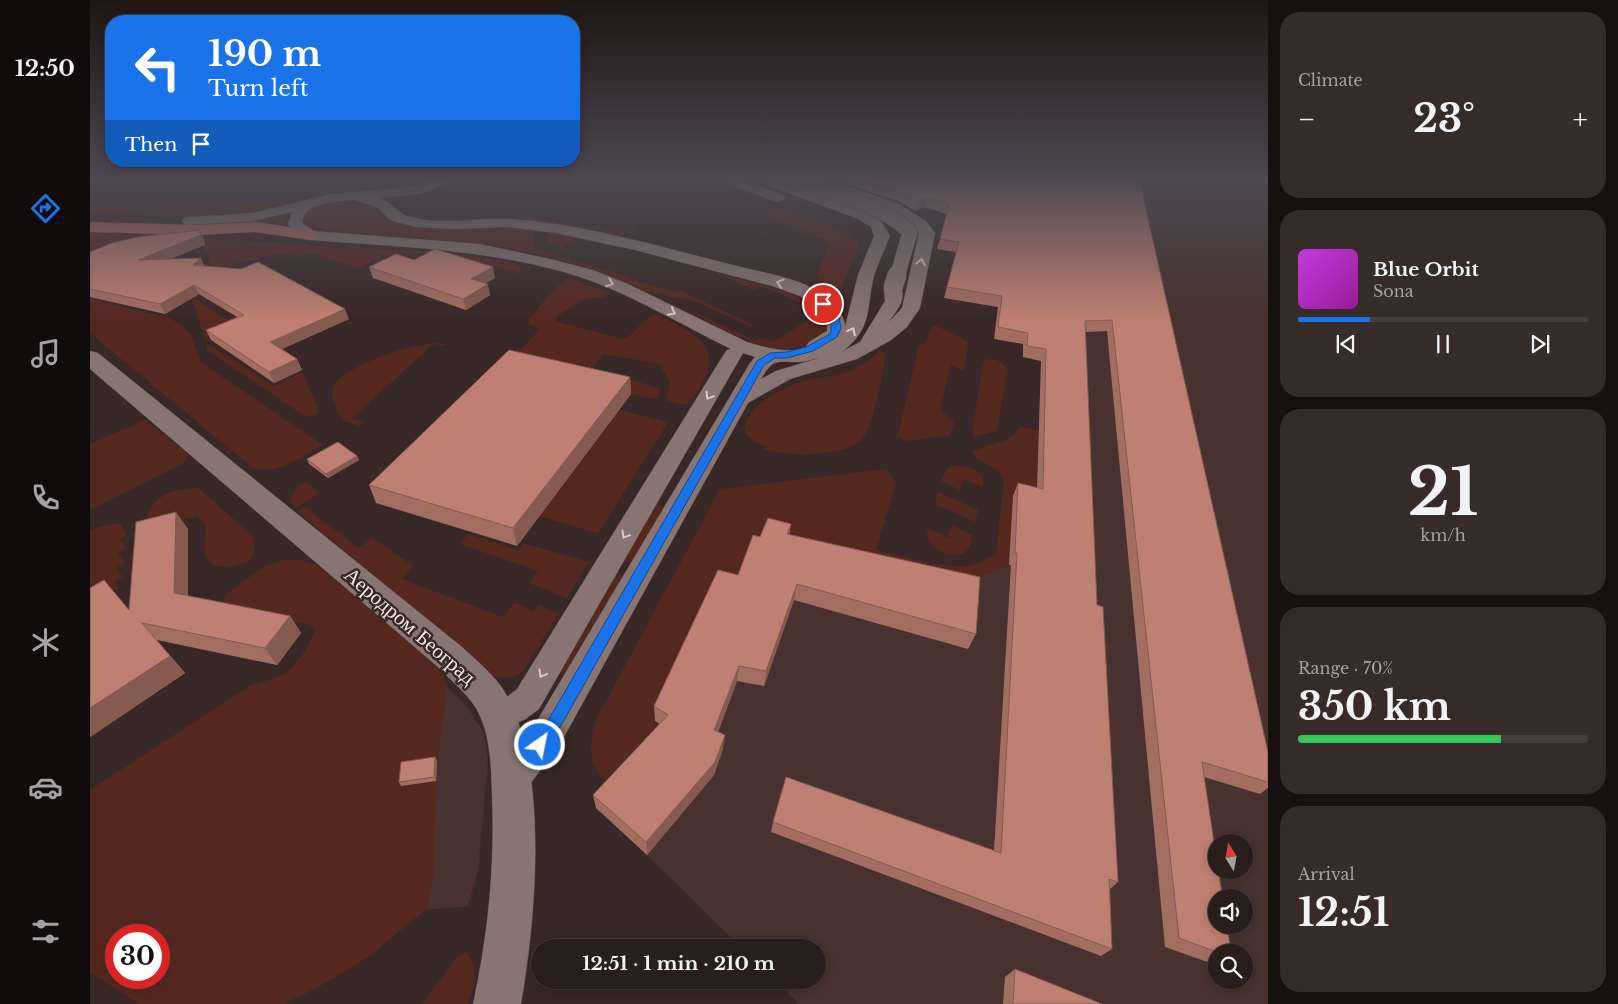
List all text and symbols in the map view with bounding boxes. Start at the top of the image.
text: 190 m [208,32,321,75]
icon: left [125,35,190,100]
text: 12:50 [15,55,75,82]
text: Climate [1298,70,1363,90]
text: Turn left [208,75,308,102]
text: 23° [1413,95,1475,142]
text: − [1298,102,1316,137]
text: + [1573,102,1588,137]
icon: arrive [187,130,215,158]
text: Then [125,133,177,156]
icon: directions [28,191,63,226]
one-way arrow [915,258,926,267]
text: Blue Orbit [1373,258,1479,281]
one-way arrow [605,277,614,288]
one-way arrow [776,279,784,289]
text: Sona [1373,281,1414,301]
pin [802,283,844,325]
icon: arrive [809,290,837,318]
one-way arrow [667,306,676,316]
one-way arrow [846,328,856,337]
icon: previous [1332,330,1360,358]
icon: pause [1429,330,1457,358]
icon: next [1526,330,1554,358]
icon: music [28,336,63,371]
one-way arrow [706,390,716,399]
text: 21 [1408,452,1478,533]
icon: phone [28,480,63,515]
text: km/h [1420,525,1466,545]
one-way arrow [622,530,632,539]
street label: Аеродром Београд [339,562,481,690]
icon: climate [28,625,63,660]
text: Range · 70% [1298,658,1393,678]
one-way arrow [538,669,548,678]
text: 350 km [1298,683,1451,730]
position arrow [513,718,565,770]
icon: car [28,770,63,805]
north arrow [1208,834,1252,879]
map controls [1208,834,1253,989]
text: Arrival [1298,864,1355,884]
button: sound [1208,889,1253,934]
text: 12:51 [1298,889,1389,936]
icon: filters [28,914,63,949]
speed limit sign: 30 [105,924,170,989]
button: search [1208,944,1253,989]
text: 12:51 · 1 min · 210 m [582,952,775,975]

